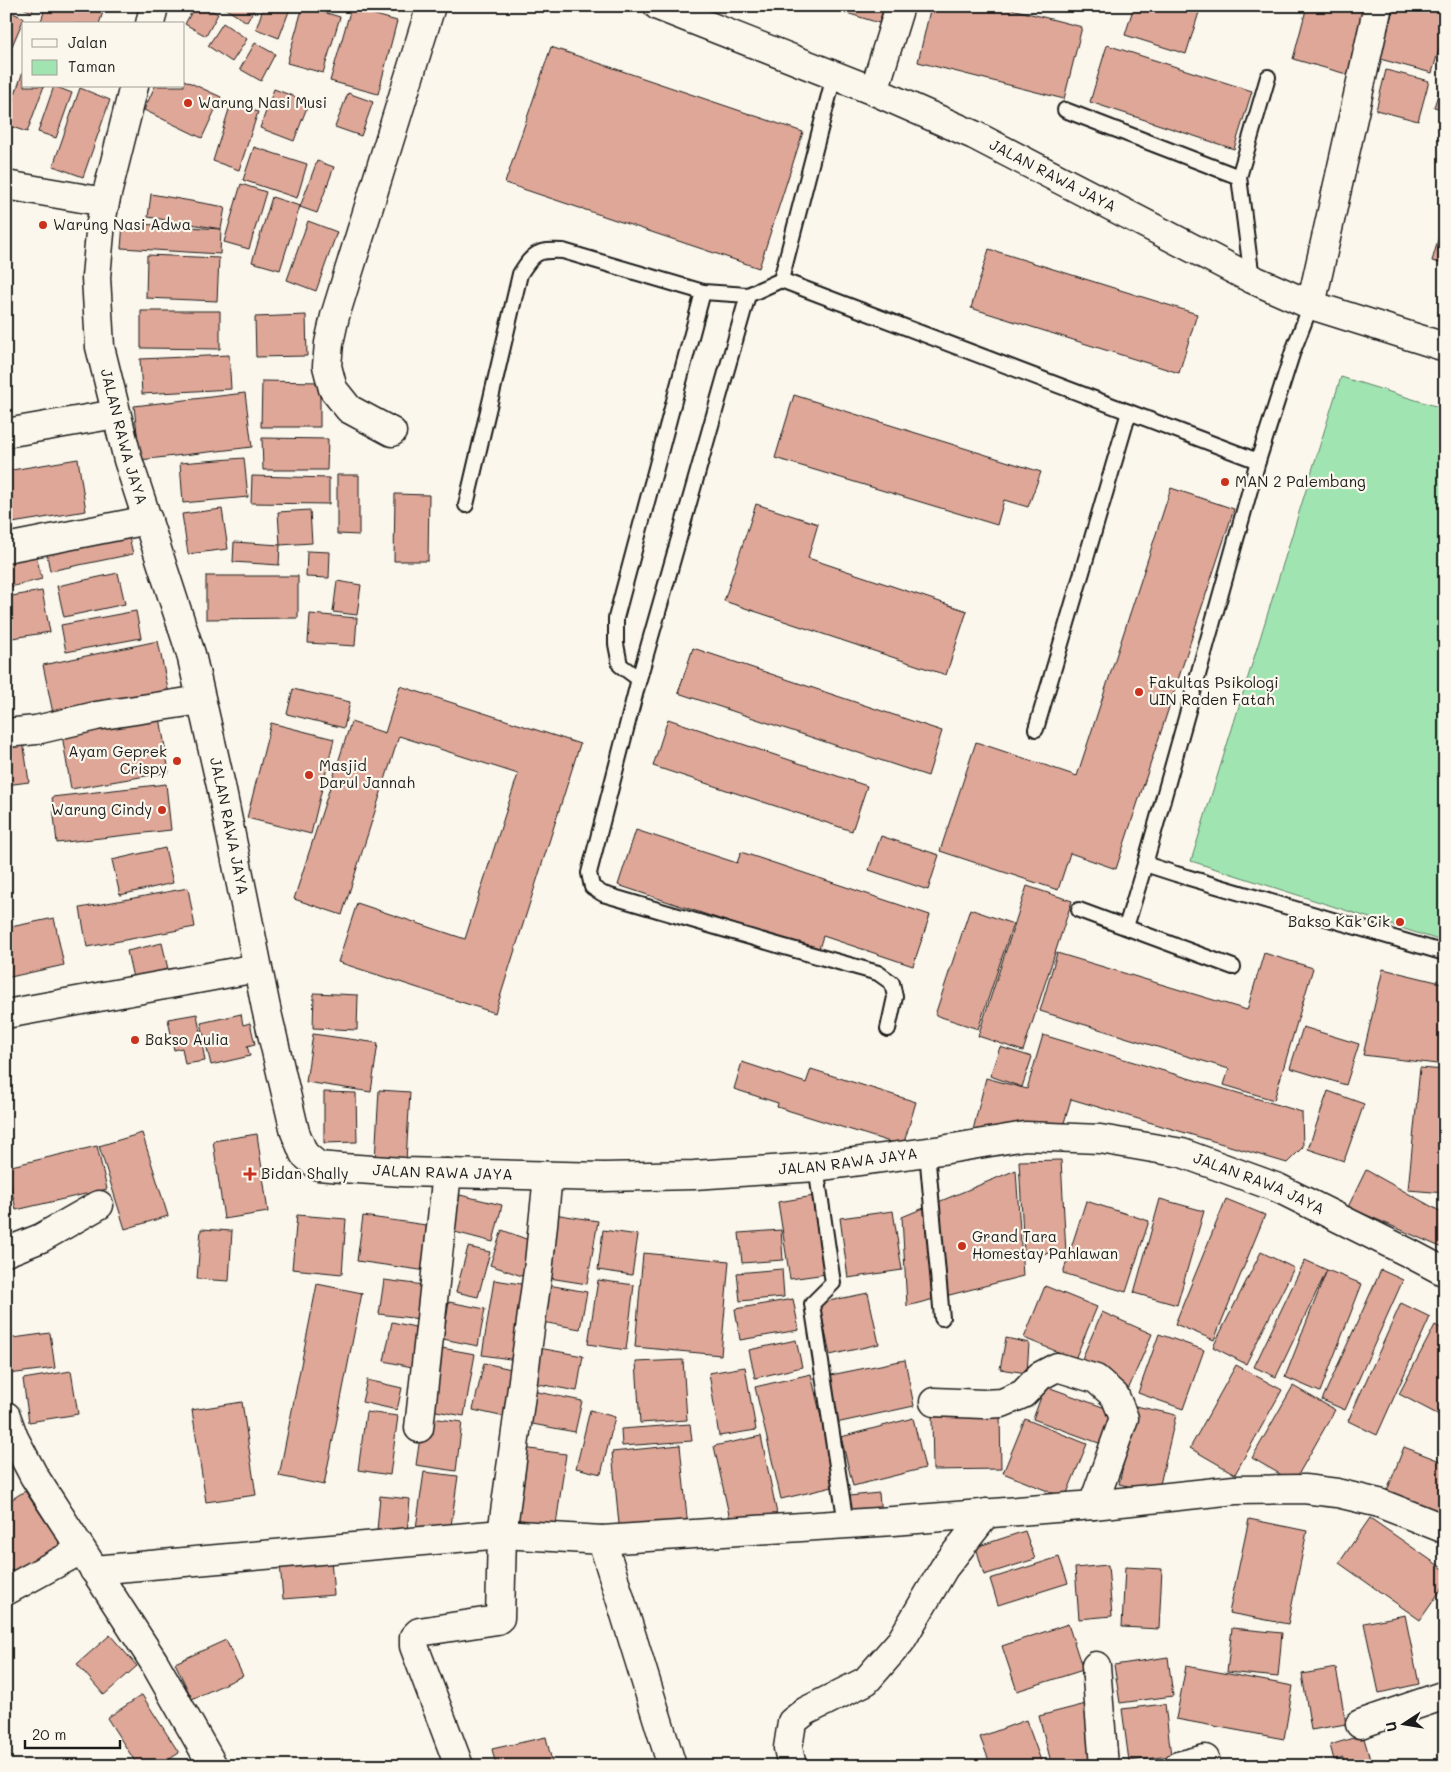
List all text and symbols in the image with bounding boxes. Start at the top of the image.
legend [22,22,185,88]
text: Jalan [68,32,107,52]
text: Taman [68,56,115,76]
place label: Warung Nasi Musi [198,92,327,112]
marker: Warung Nasi Musi [182,97,194,109]
street label: JALAN RAWA JAYA [986,134,1120,216]
place label: Warung Nasi Adwa [53,214,191,234]
marker: Warung Nasi Adwa [37,219,49,231]
street label: JALAN RAWA JAYA [97,366,153,507]
place label: MAN 2 Palembang [1235,471,1366,491]
marker: MAN 2 Palembang [1219,476,1231,488]
place label: Fakultas Psikologi UIN Raden Fatah [1149,672,1279,709]
marker: Fakultas Psikologi UIN Raden Fatah [1133,686,1145,698]
place label: Ayam Geprek Crispy [68,741,167,778]
marker: Ayam Geprek Crispy [171,755,183,767]
street label: JALAN RAWA JAYA [206,755,254,897]
place label: Masjid Darul Jannah [319,755,415,792]
marker: Masjid Darul Jannah [303,769,315,781]
place label: Warung Cindy [51,799,152,819]
marker: Warung Cindy [156,804,168,816]
place label: Bakso Kak Cik [1288,911,1390,931]
marker: Bakso Kak Cik [1394,916,1406,928]
place label: Bakso Aulia [145,1029,229,1049]
marker: Bakso Aulia [129,1034,141,1046]
street label: JALAN RAWA JAYA [778,1142,919,1178]
street label: JALAN RAWA JAYA [1191,1147,1328,1219]
street label: JALAN RAWA JAYA [372,1159,513,1184]
place label: Bidan Shally [261,1163,349,1183]
marker: Bidan Shally [243,1167,257,1181]
place label: Grand Tara Homestay Pahlawan [972,1226,1118,1263]
marker: Grand Tara Homestay Pahlawan [956,1240,968,1252]
north arrow [1378,1700,1428,1750]
scale bar [25,1717,120,1749]
text: U [1380,1720,1401,1734]
text: 20 m [32,1724,66,1744]

